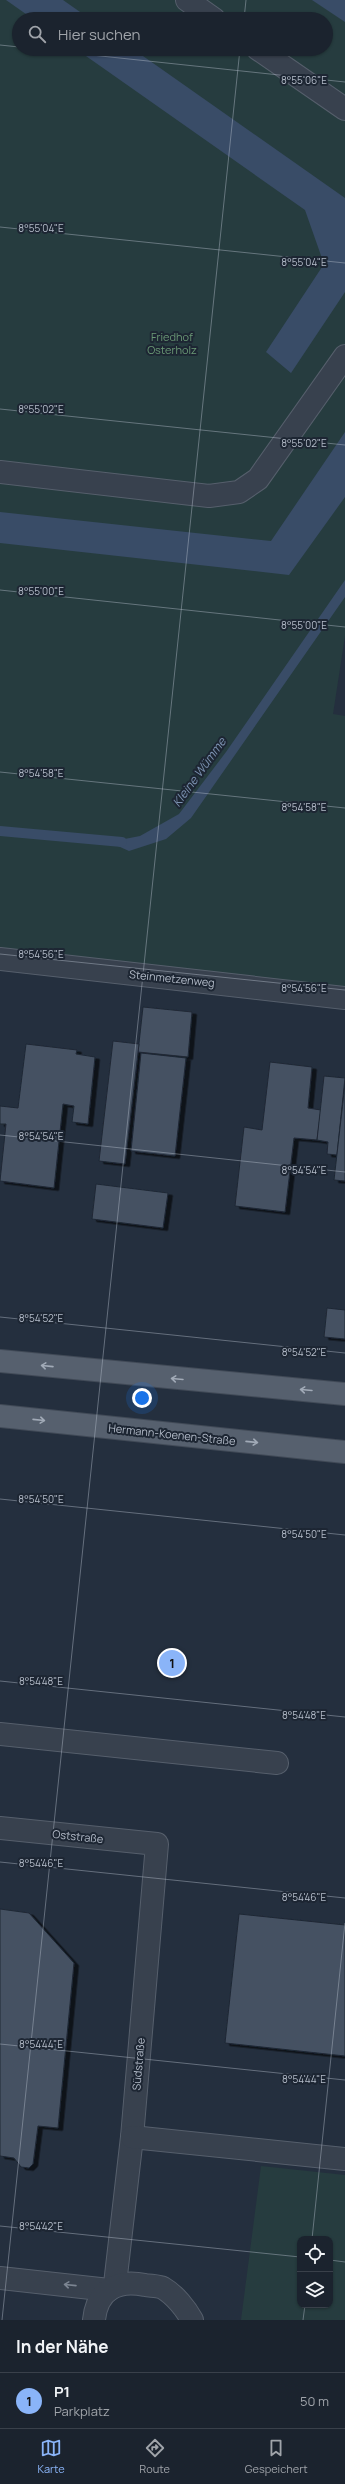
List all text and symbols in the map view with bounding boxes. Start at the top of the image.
search box [12,12,333,56]
icon: search [26,23,48,45]
text: Hier suchen [58,24,140,45]
text: 8°55'06"E [281,73,327,87]
text: 8°55'04"E [18,221,64,235]
text: 8°55'04"E [281,255,327,269]
park label: Friedhof Osterholz [147,329,197,357]
text: 8°55'02"E [18,402,64,416]
text: 8°55'02"E [281,436,327,450]
text: 8°55'00"E [18,584,64,598]
text: 8°55'00"E [281,618,327,632]
water label: Kleine Wümme [168,733,230,810]
text: 8°54'58"E [18,766,64,780]
text: 8°54'58"E [281,800,327,814]
text: 8°54'56"E [18,947,64,961]
street label: Steinmetzenweg [128,966,216,990]
text: 8°54'56"E [281,981,327,995]
text: 8°54'54"E [19,1129,64,1143]
text: 8°54'54"E [282,1163,327,1177]
text: 8°54'52"E [19,1311,64,1325]
text: 8°54'52"E [282,1345,327,1359]
one-way arrow [41,1362,54,1370]
one-way arrow [171,1375,184,1382]
one-way arrow [300,1386,313,1394]
your location [132,1388,152,1408]
one-way arrow [32,1416,45,1424]
street label: Hermann-Koenen-Straße [108,1420,237,1448]
one-way arrow [245,1439,258,1446]
text: 8°54'50"E [18,1492,64,1506]
text: 8°54'50"E [281,1527,327,1541]
pin: 1 [159,1648,185,1678]
text: 8°54'48"E [19,1674,63,1688]
text: 8°54'48"E [282,1708,326,1722]
street label: Oststraße [52,1826,105,1846]
text: 8°54'46"E [19,1856,63,1870]
text: 8°54'46"E [282,1890,326,1904]
street label: Südstraße [128,2036,148,2091]
text: 8°54'44"E [19,2037,63,2051]
text: 8°54'44"E [282,2072,326,2086]
text: 8°54'42"E [19,2219,63,2233]
map controls [297,2236,333,2308]
button: locate [297,2236,333,2272]
button: layers [297,2272,333,2308]
one-way arrow [64,2281,77,2289]
text: In der Nähe [16,2335,109,2358]
text: P1 [54,2381,70,2402]
text: 1 [26,2392,32,2410]
text: 50 m [300,2392,329,2410]
text: Parkplatz [54,2402,110,2420]
tab: Karte [37,2437,65,2476]
tab: Route [139,2437,170,2476]
tab: Gespeichert [245,2437,308,2476]

